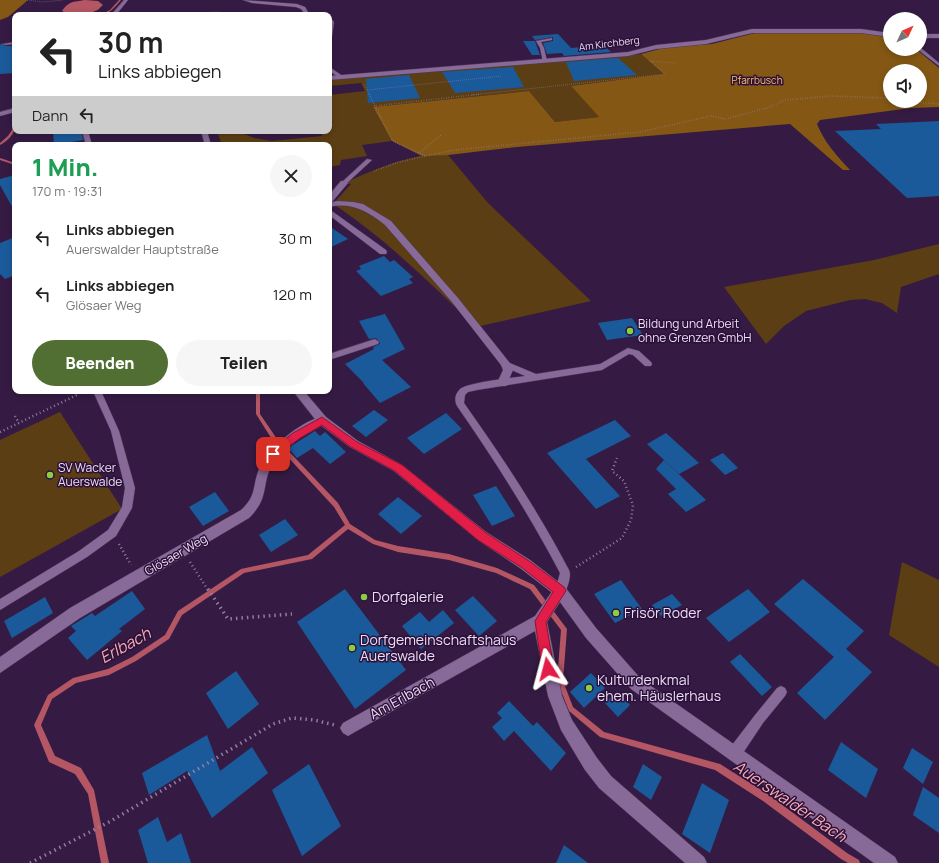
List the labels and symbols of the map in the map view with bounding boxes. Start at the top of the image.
north arrow [883,12,927,56]
street label: Am Kirchberg [578,32,640,54]
park label: Pfarrbusch [731,73,783,87]
place label: Bildung und Arbeit ohne Grenzen GmbH [638,315,752,346]
marker: Bildung und Arbeit ohne Grenzen GmbH [625,326,635,336]
pin [256,437,290,471]
place label: SV Wacker Auerswalde [58,459,122,490]
marker: SV Wacker Auerswalde [45,470,55,480]
street label: Glösaer Weg [141,530,210,579]
place label: Dorfgalerie [372,587,444,606]
marker: Dorfgalerie [359,592,369,602]
place label: Frisör Roder [624,603,701,622]
marker: Frisör Roder [611,608,621,618]
water label: Erlbach [95,622,155,668]
place label: Dorfgemeinschaftshaus Auerswalde [360,630,516,665]
marker: Dorfgemeinschaftshaus Auerswalde [347,643,357,653]
position arrow [527,648,569,690]
place label: Kulturdenkmal ehem. Häuslerhaus [597,670,721,705]
street label: Am Erlbach [366,672,438,723]
marker: Kulturdenkmal ehem. Häuslerhaus [584,683,594,693]
water label: Auerswalder Bach [729,755,851,847]

